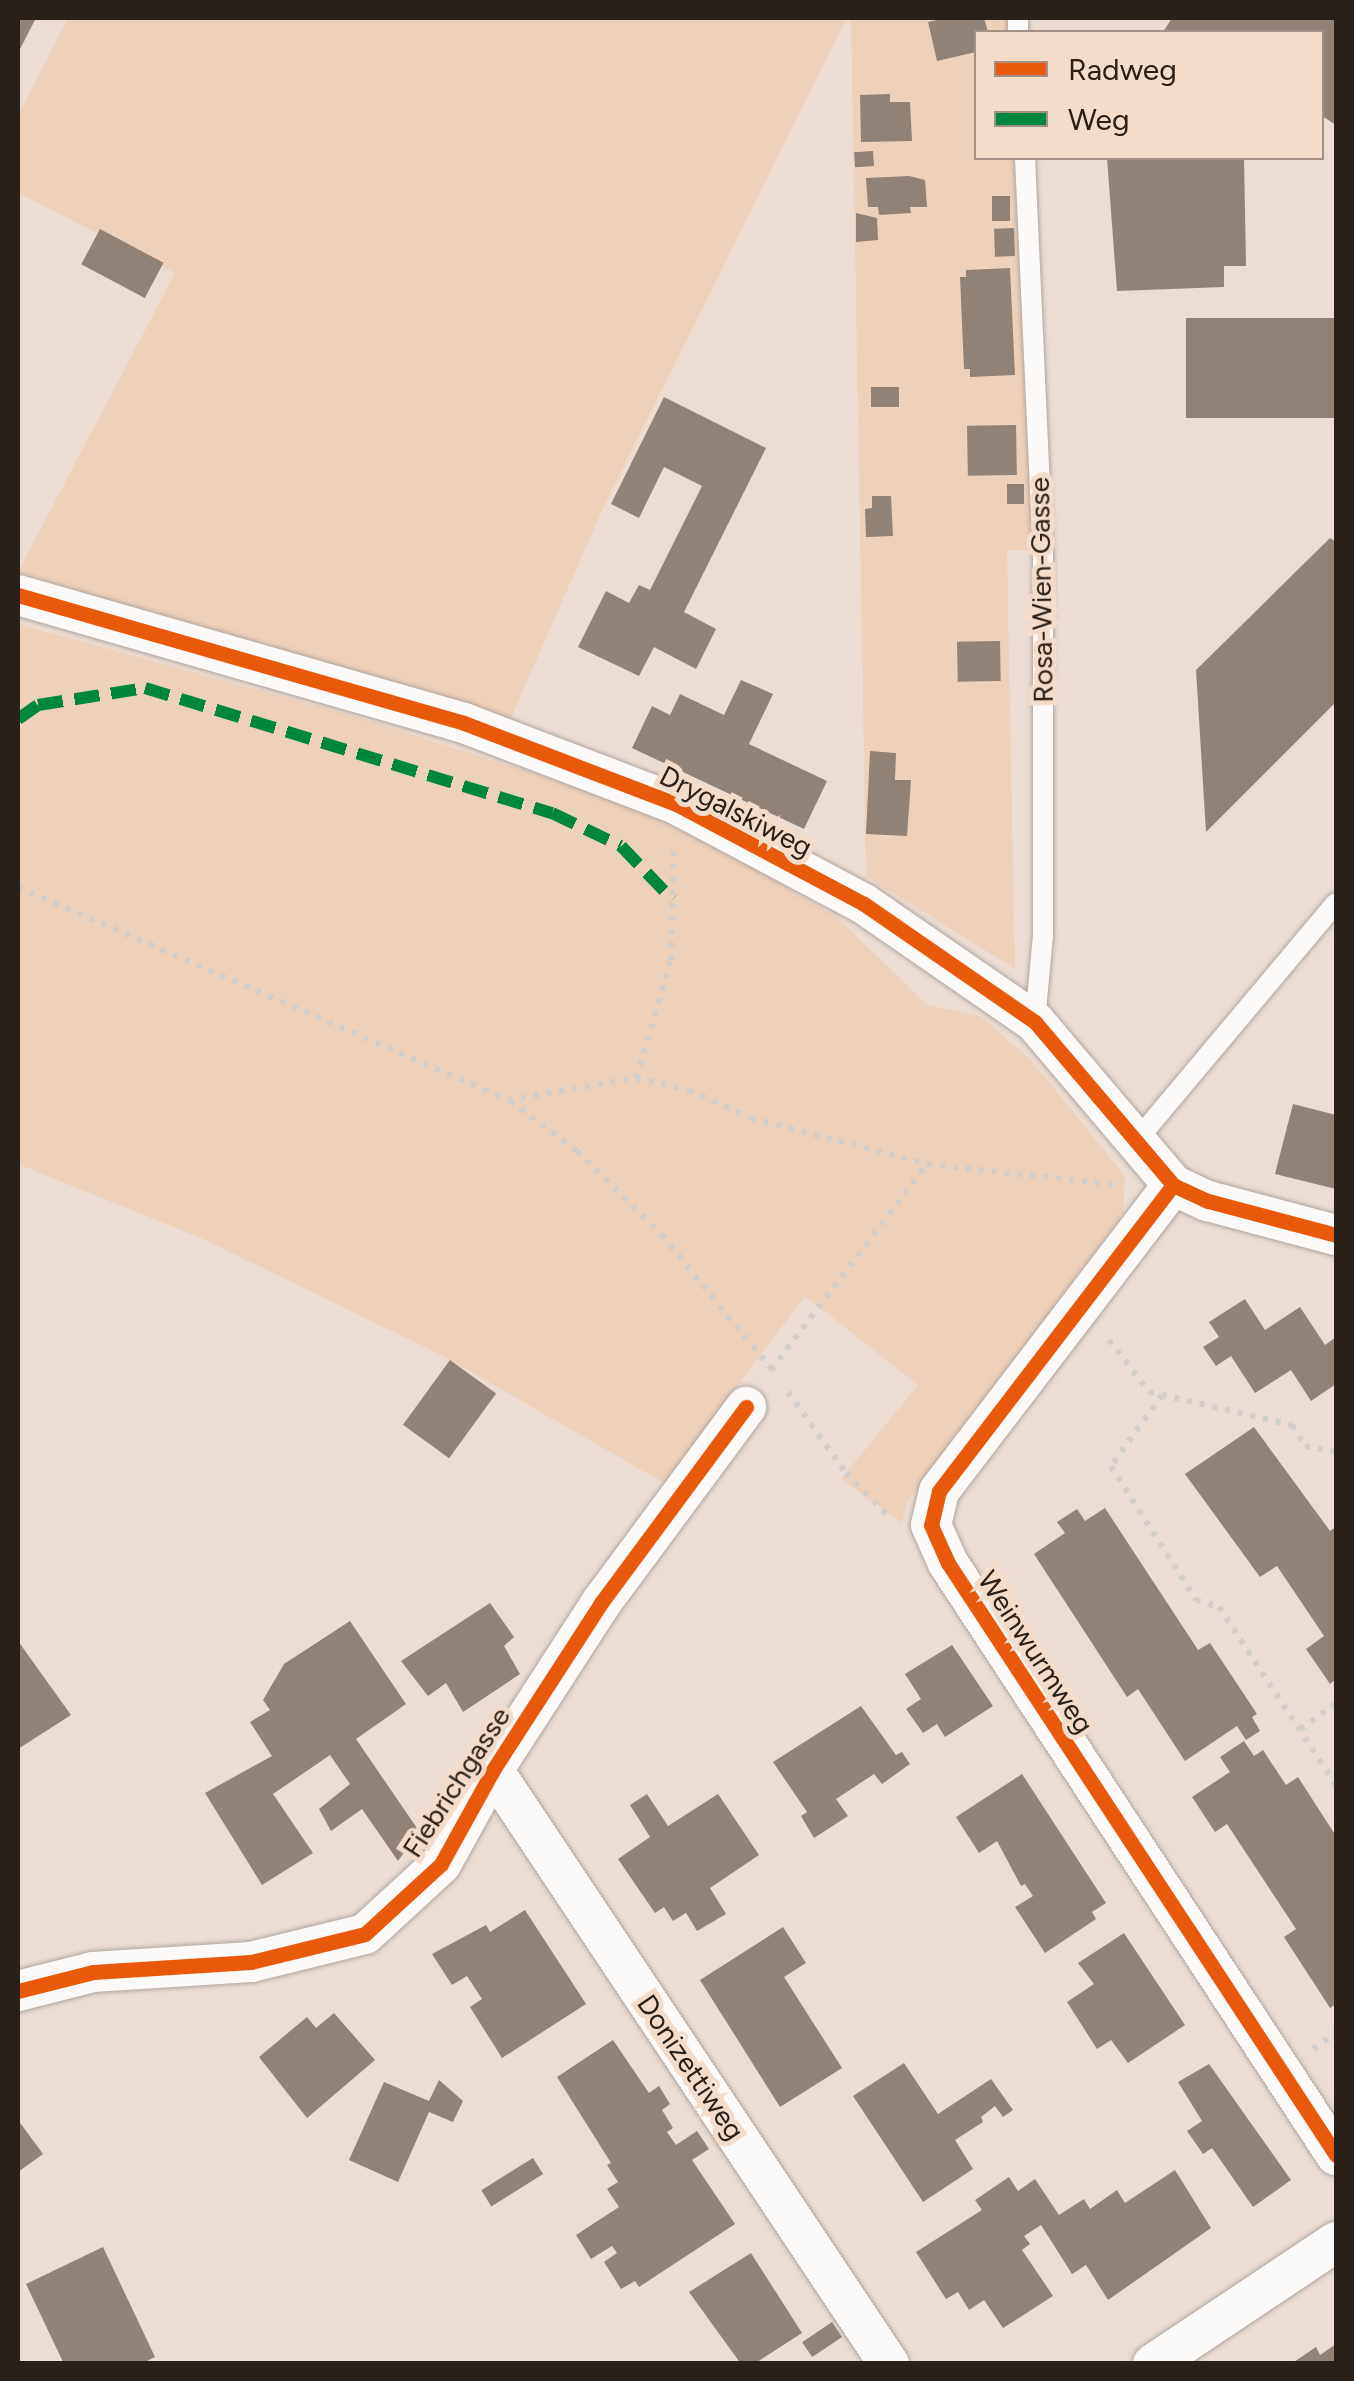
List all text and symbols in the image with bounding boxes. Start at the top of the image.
legend [974,30,1324,160]
text: Radweg [1068,51,1177,88]
text: Weg [1068,101,1130,138]
street label: Rosa-Wien-Gasse [1022,477,1060,703]
street label: Drygalskiweg [654,758,818,864]
street label: Weinwurmweg [971,1564,1101,1740]
street label: Fiebrichgasse [395,1701,517,1863]
street label: Donizettiweg [630,1988,752,2146]

